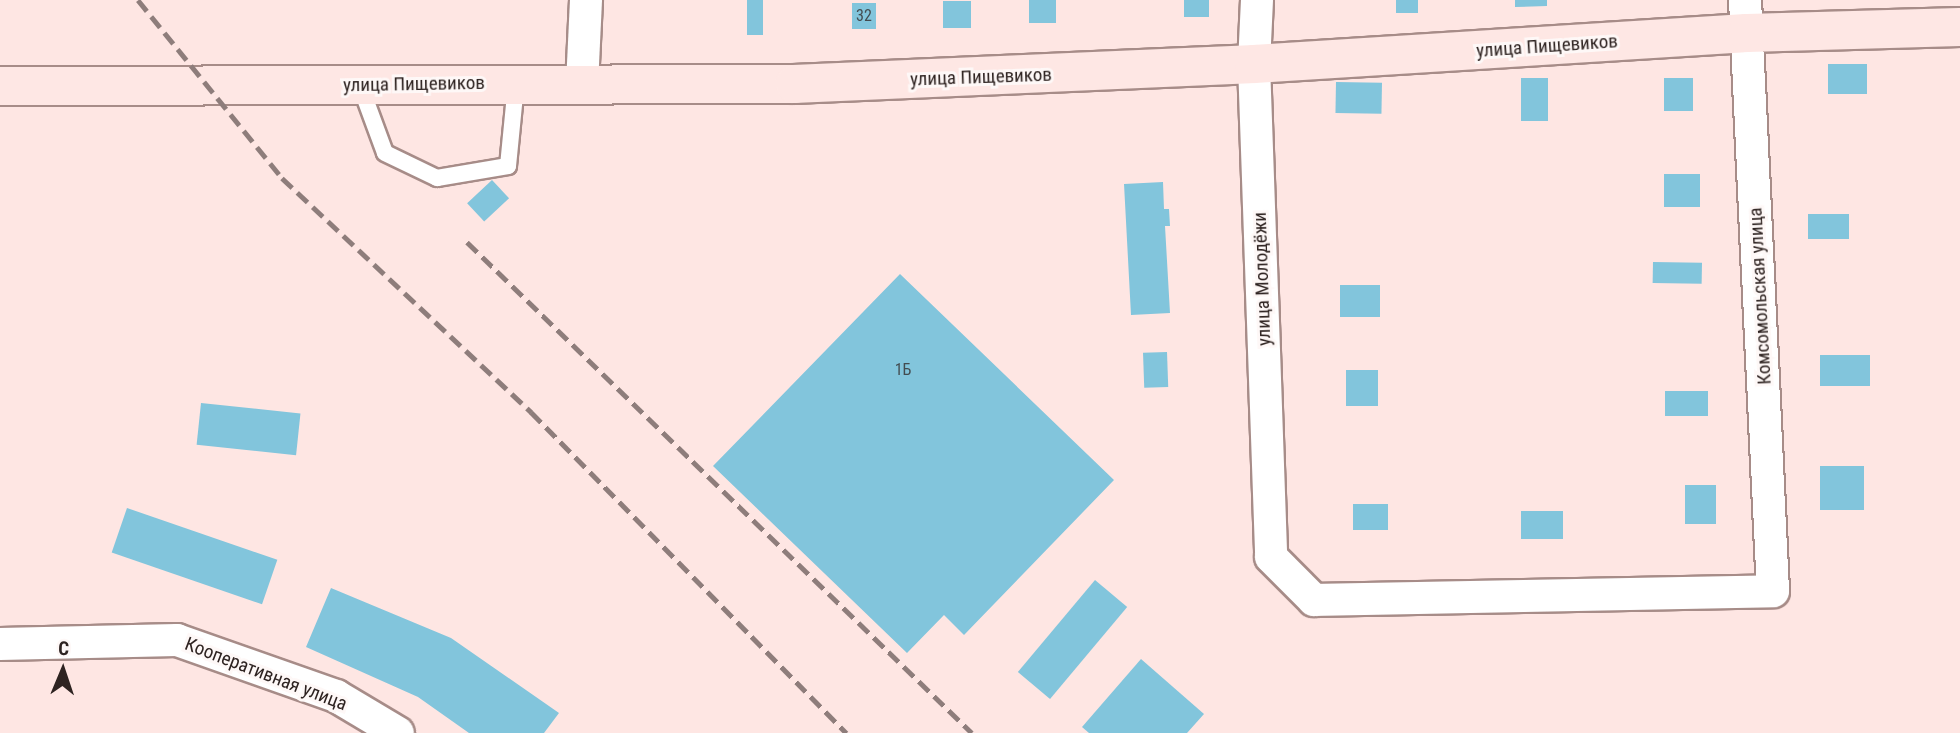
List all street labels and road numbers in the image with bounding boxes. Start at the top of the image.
street label: улица Пищевиков [1475,30,1619,62]
street label: улица Пищевиков [910,63,1052,91]
street label: улица Пищевиков [343,71,485,97]
street label: Комсомольская улица [1744,207,1776,385]
street label: улица Молодёжи [1248,212,1276,346]
street label: Кооперативная улица [182,633,350,715]

